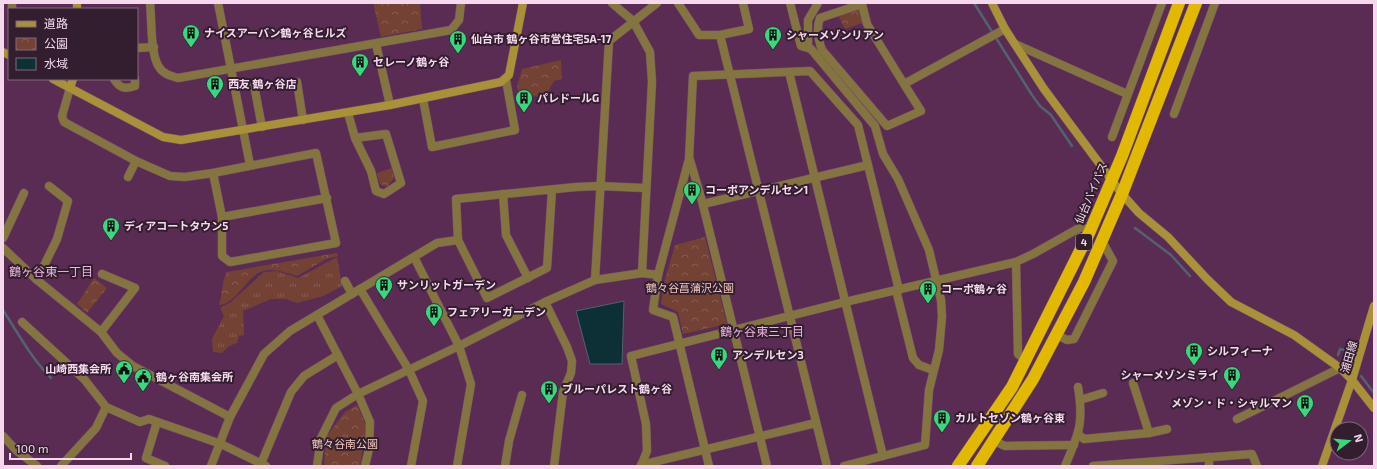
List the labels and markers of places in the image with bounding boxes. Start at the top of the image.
building icon: ナイスアーバン鶴ヶ谷ヒルズ [181,23,201,48]
building icon: シャーメゾンリアン [763,25,783,50]
place label: ナイスアーバン鶴ヶ谷ヒルズ [204,26,346,39]
place label: シャーメゾンリアン [786,28,884,41]
building icon: 仙台市 鶴ヶ谷市営住宅5A-17 [448,29,468,54]
place label: 仙台市 鶴ヶ谷市営住宅5A-17 [471,32,612,45]
building icon: セレーノ鶴ヶ谷 [350,52,370,77]
place label: セレーノ鶴ヶ谷 [373,55,449,68]
building icon: 西友 鶴ヶ谷店 [205,74,225,99]
place label: 西友 鶴ヶ谷店 [228,77,296,90]
building icon: パレドールG [514,88,534,113]
place label: パレドールG [537,91,599,104]
building icon: コーポアンデルセン1 [682,180,702,205]
place label: コーポアンデルセン1 [705,183,808,196]
building icon: ディアコートタウン5 [101,216,121,241]
place label: ディアコートタウン5 [124,219,228,232]
building icon: サンリットガーデン [374,275,394,300]
place label: サンリットガーデン [397,278,496,291]
building icon: コーポ鶴ヶ谷 [918,279,938,304]
place label: コーポ鶴ヶ谷 [941,282,1007,295]
building icon: フェアリーガーデン [424,302,444,327]
place label: フェアリーガーデン [447,305,546,318]
building icon: シルフィーナ [1184,341,1204,366]
place label: シルフィーナ [1207,344,1273,357]
building icon: アンデルセン3 [709,345,729,370]
place label: アンデルセン3 [732,348,804,361]
public building icon: 山崎西集会所 [114,359,134,384]
place label: 山崎西集会所 [45,362,111,375]
building icon: シャーメゾンミライ [1222,365,1242,390]
public building icon: 鶴ヶ谷南集会所 [133,367,153,392]
place label: シャーメゾンミライ [1120,368,1219,381]
place label: 鶴ヶ谷南集会所 [155,370,233,383]
building icon: ブルーパレスト鶴ヶ谷 [539,379,559,404]
place label: ブルーパレスト鶴ヶ谷 [562,382,672,395]
building icon: メゾン・ド・シャルマン [1295,393,1315,418]
place label: メゾン・ド・シャルマン [1171,396,1292,409]
building icon: カルトセゾン鶴ヶ谷東 [932,408,952,433]
place label: カルトセゾン鶴ヶ谷東 [955,411,1065,424]

